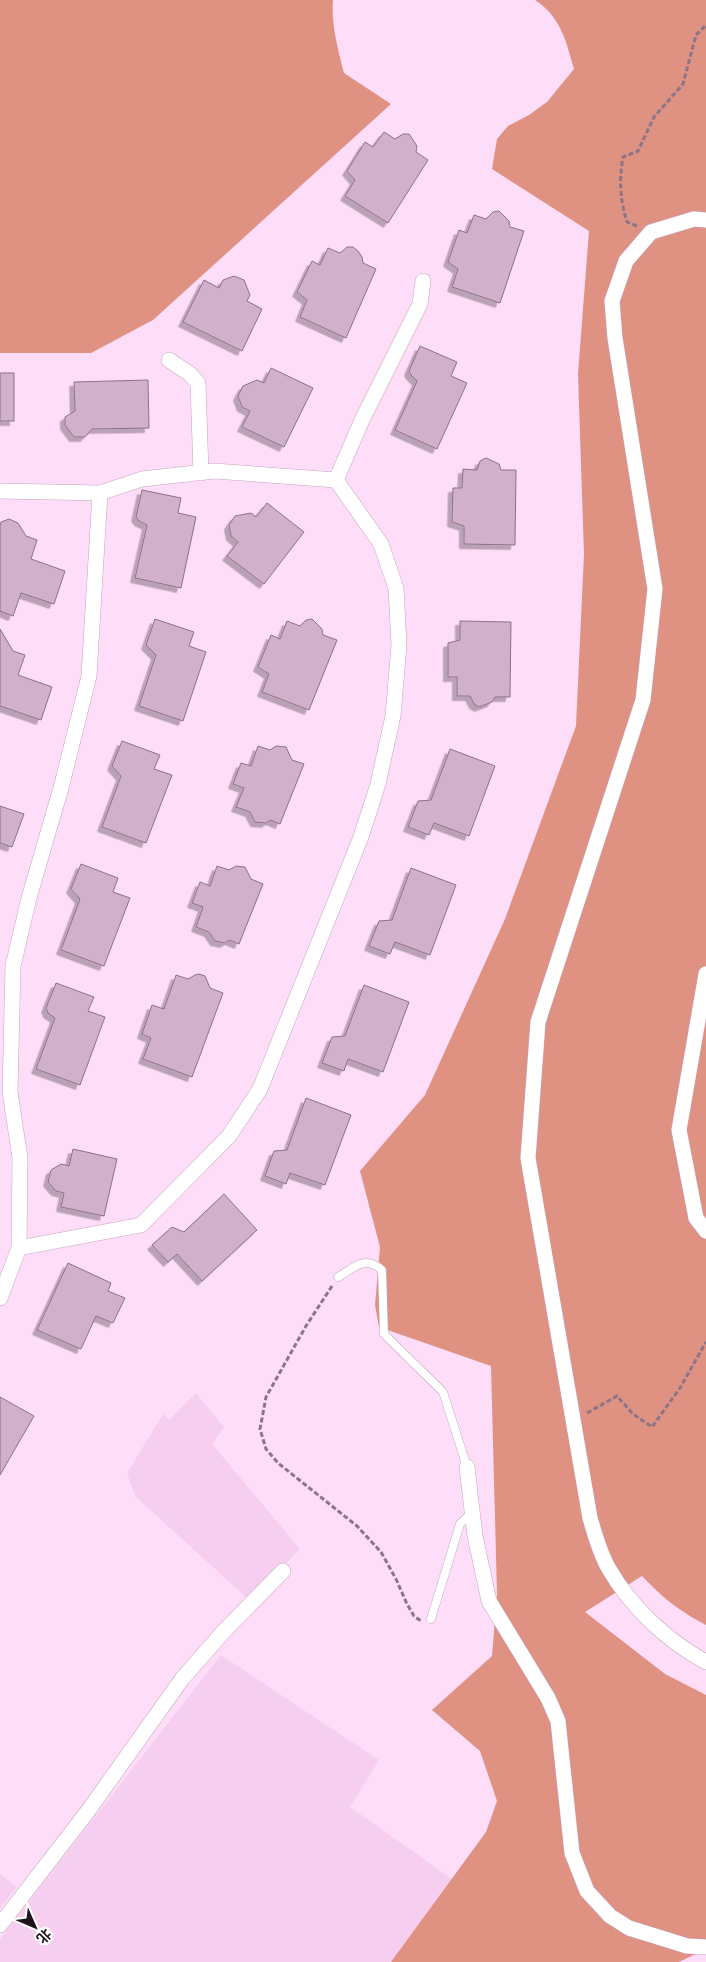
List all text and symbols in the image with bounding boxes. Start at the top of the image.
north arrow [10,1902,60,1952]
text: 北 [33,1925,55,1947]

